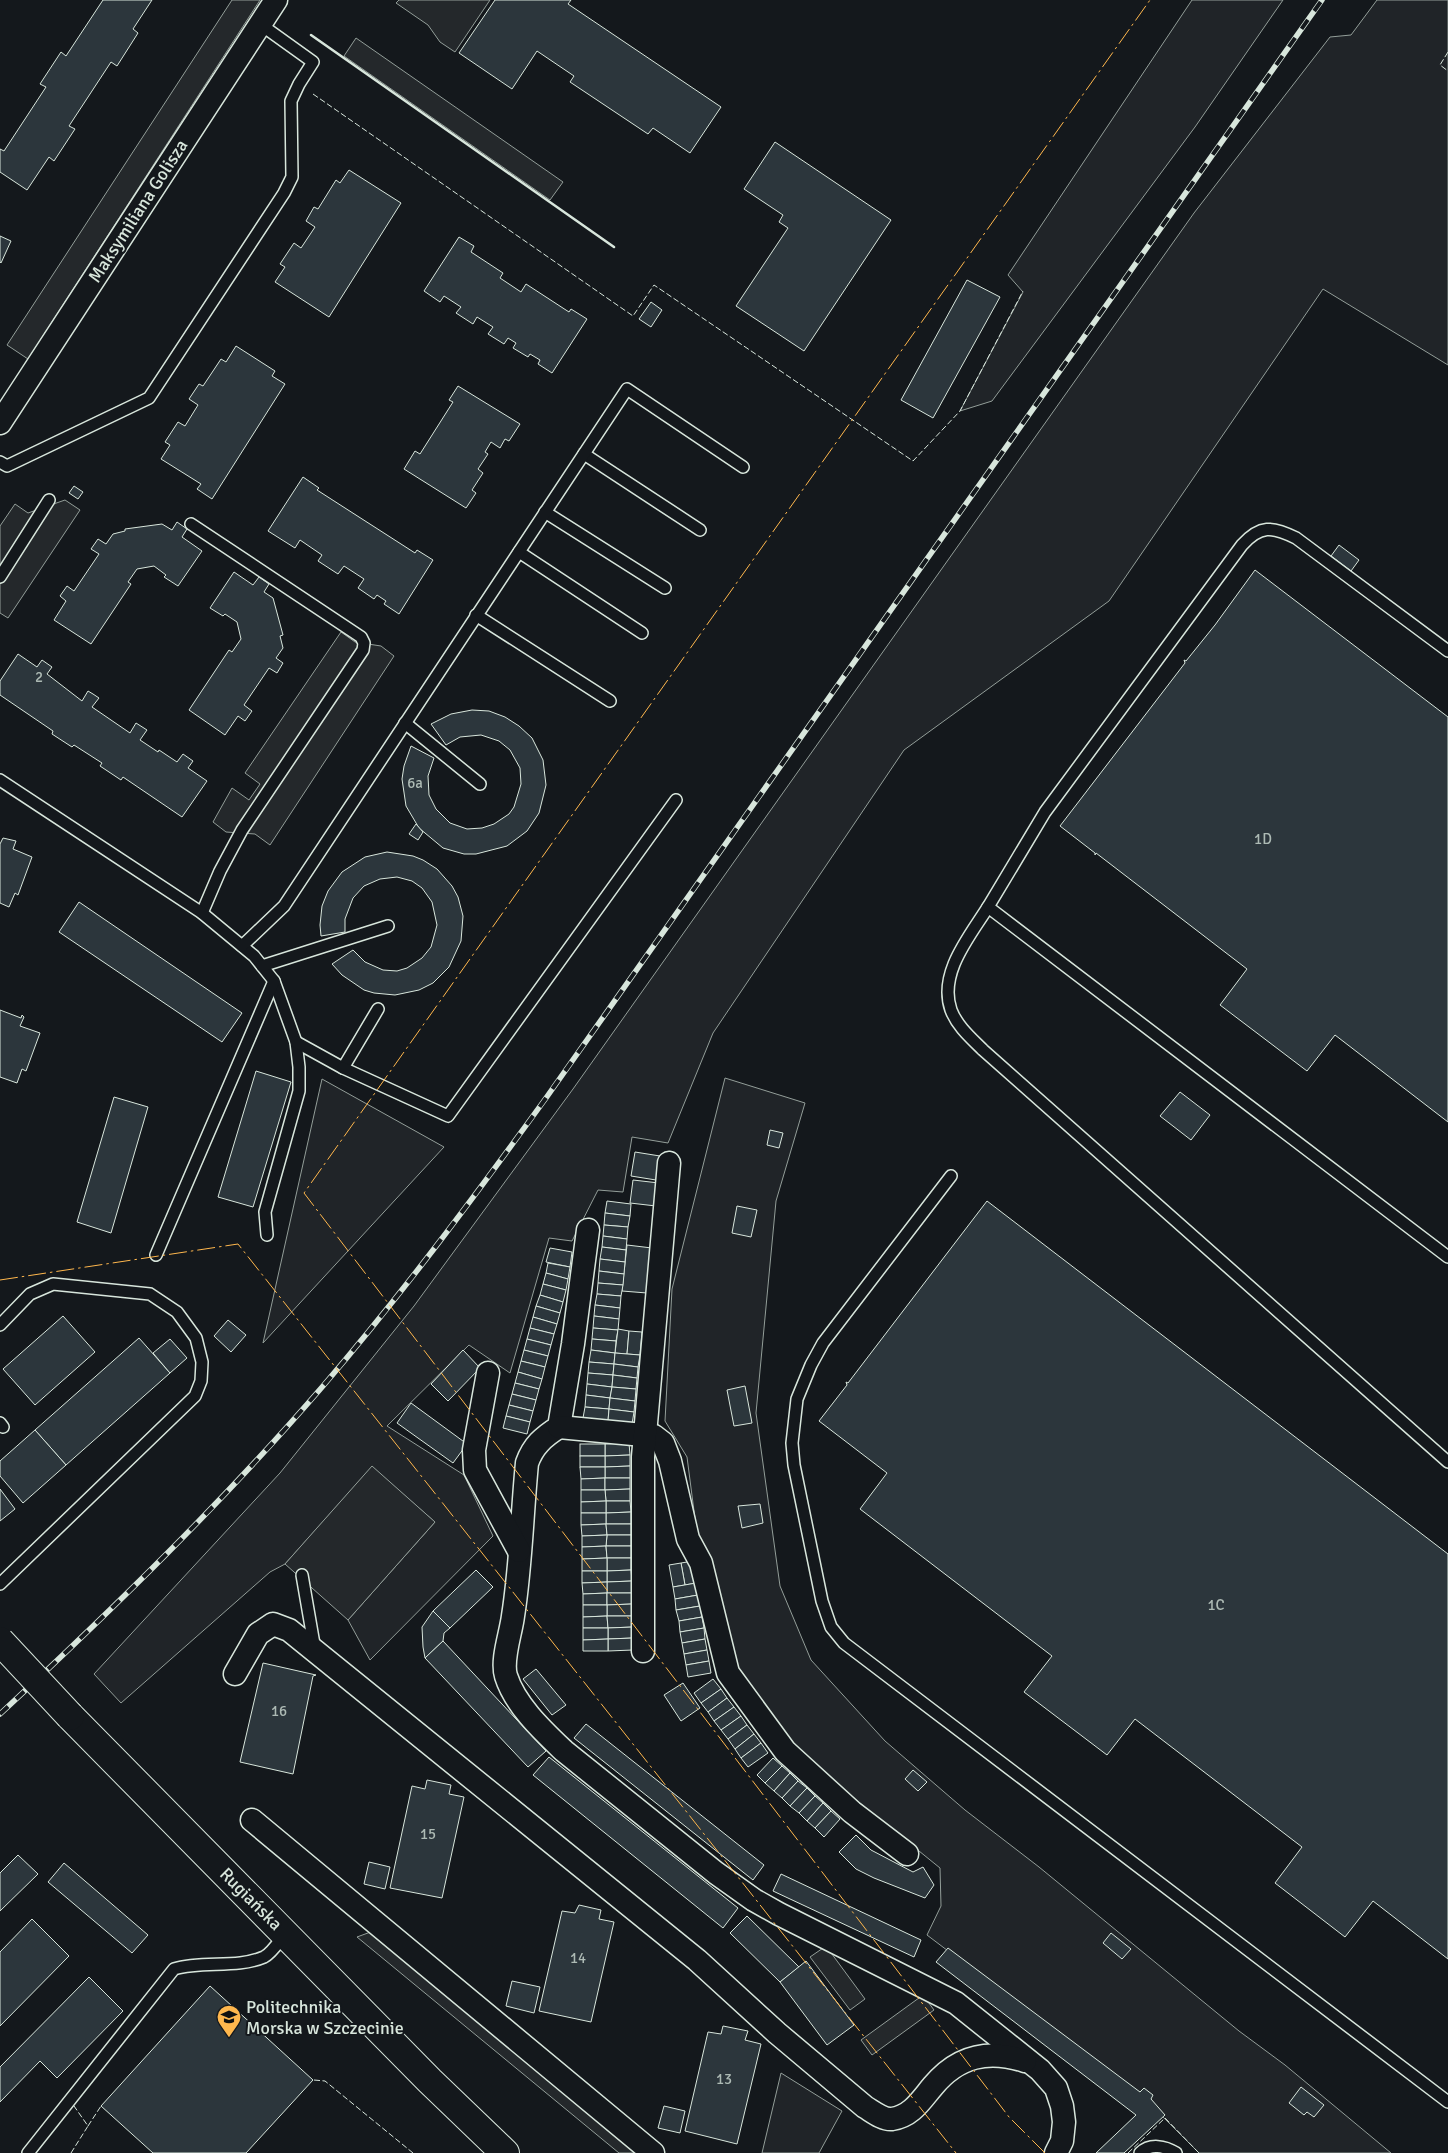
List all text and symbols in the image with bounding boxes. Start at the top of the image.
street label: Maksymiliana Golisza [83,135,193,287]
house number: 2 [35,668,43,686]
house number: 6a [407,774,423,792]
house number: 1D [1254,830,1272,848]
house number: 1C [1207,1596,1225,1614]
house number: 16 [271,1702,287,1720]
house number: 15 [420,1825,436,1843]
street label: Rugiańska [215,1863,287,1935]
house number: 14 [570,1949,586,1967]
place label: Politechnika Morska w Szczecinie [246,1996,404,2039]
school or university icon: Politechnika Morska w Szczecinie [216,2004,242,2038]
house number: 13 [716,2070,732,2088]

